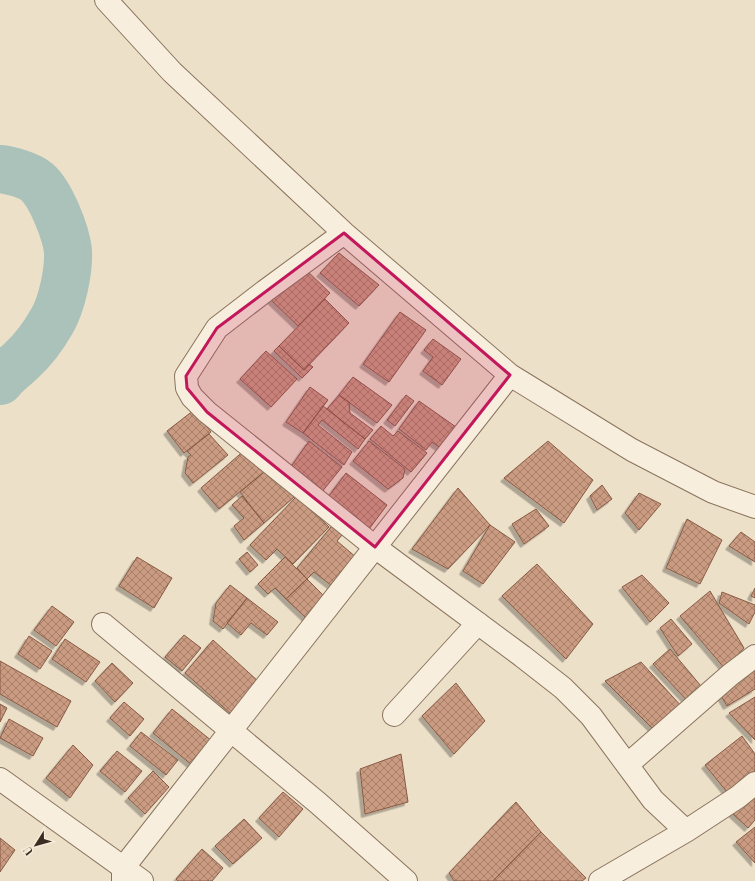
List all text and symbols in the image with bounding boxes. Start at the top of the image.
north arrow [16,825,56,865]
text: U [19,843,36,859]

